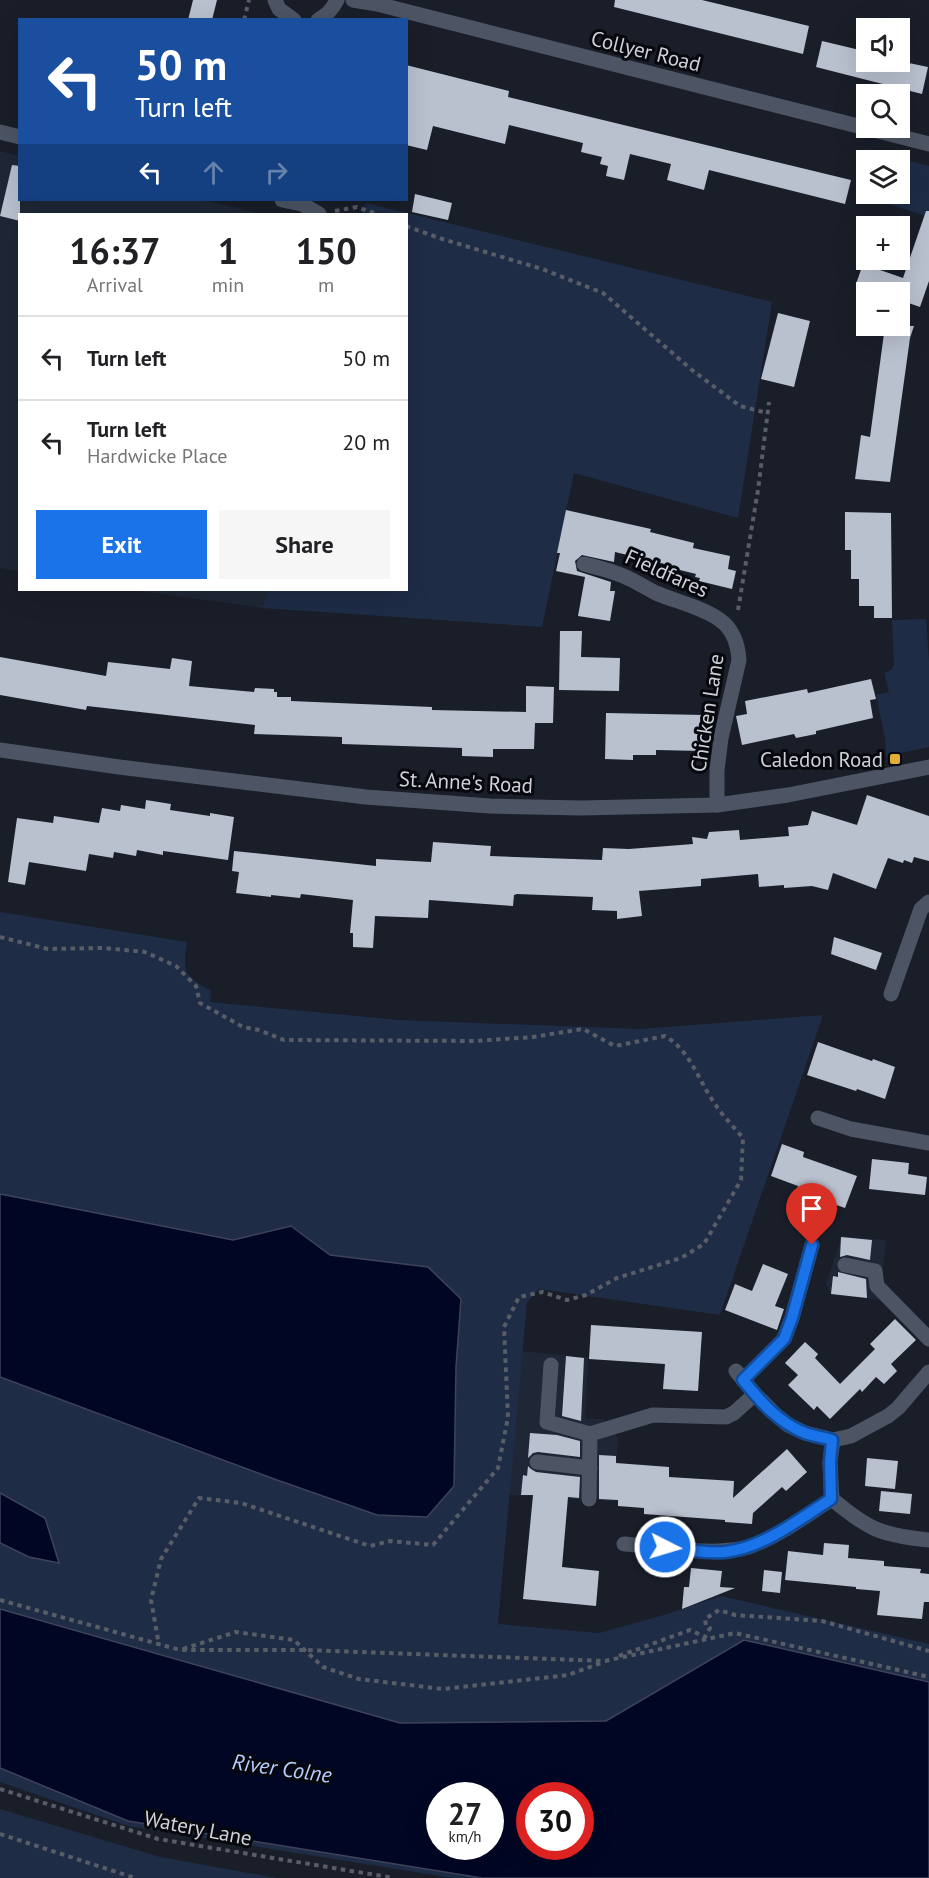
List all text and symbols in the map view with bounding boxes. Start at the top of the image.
map controls [856,18,910,336]
button: sound [856,18,910,72]
street label: Collyer Road [588,24,704,78]
text: 50 m [135,37,227,92]
icon: left [36,42,114,120]
button: search [856,84,910,138]
text: Turn left [135,90,232,124]
button: layers [856,150,910,204]
icon: left [134,156,167,189]
icon: ahead [197,156,230,189]
icon: right [260,156,293,189]
button: + [856,216,910,270]
text: 16:37 [69,227,161,274]
text: 1 [218,227,238,274]
text: 150 [296,227,357,274]
text: Arrival [87,272,143,298]
text: min [212,272,244,298]
text: m [318,272,334,298]
button: − [856,282,910,336]
icon: left [36,342,69,375]
text: Turn left [87,344,167,372]
text: 50 m [342,344,390,372]
text: Turn left [87,415,167,443]
icon: left [36,426,69,459]
text: 20 m [342,428,390,456]
text: Hardwicke Place [87,443,228,469]
button: Exit [36,510,207,579]
button: Share [219,510,390,579]
street label: Fieldfares [621,543,713,603]
street label: Chicken Lane [684,652,730,774]
place label: Caledon Road [760,746,883,773]
marker: Caledon Road [888,752,902,766]
street label: St. Anne's Road [398,765,534,799]
pin [786,1183,837,1245]
icon: arrive [795,1192,828,1225]
position arrow [633,1515,697,1579]
water label: River Colne [230,1747,334,1789]
speed limit sign: 30 [516,1782,594,1860]
text: 27 [448,1794,482,1833]
street label: Watery Lane [142,1804,254,1852]
text: km/h [449,1827,481,1846]

